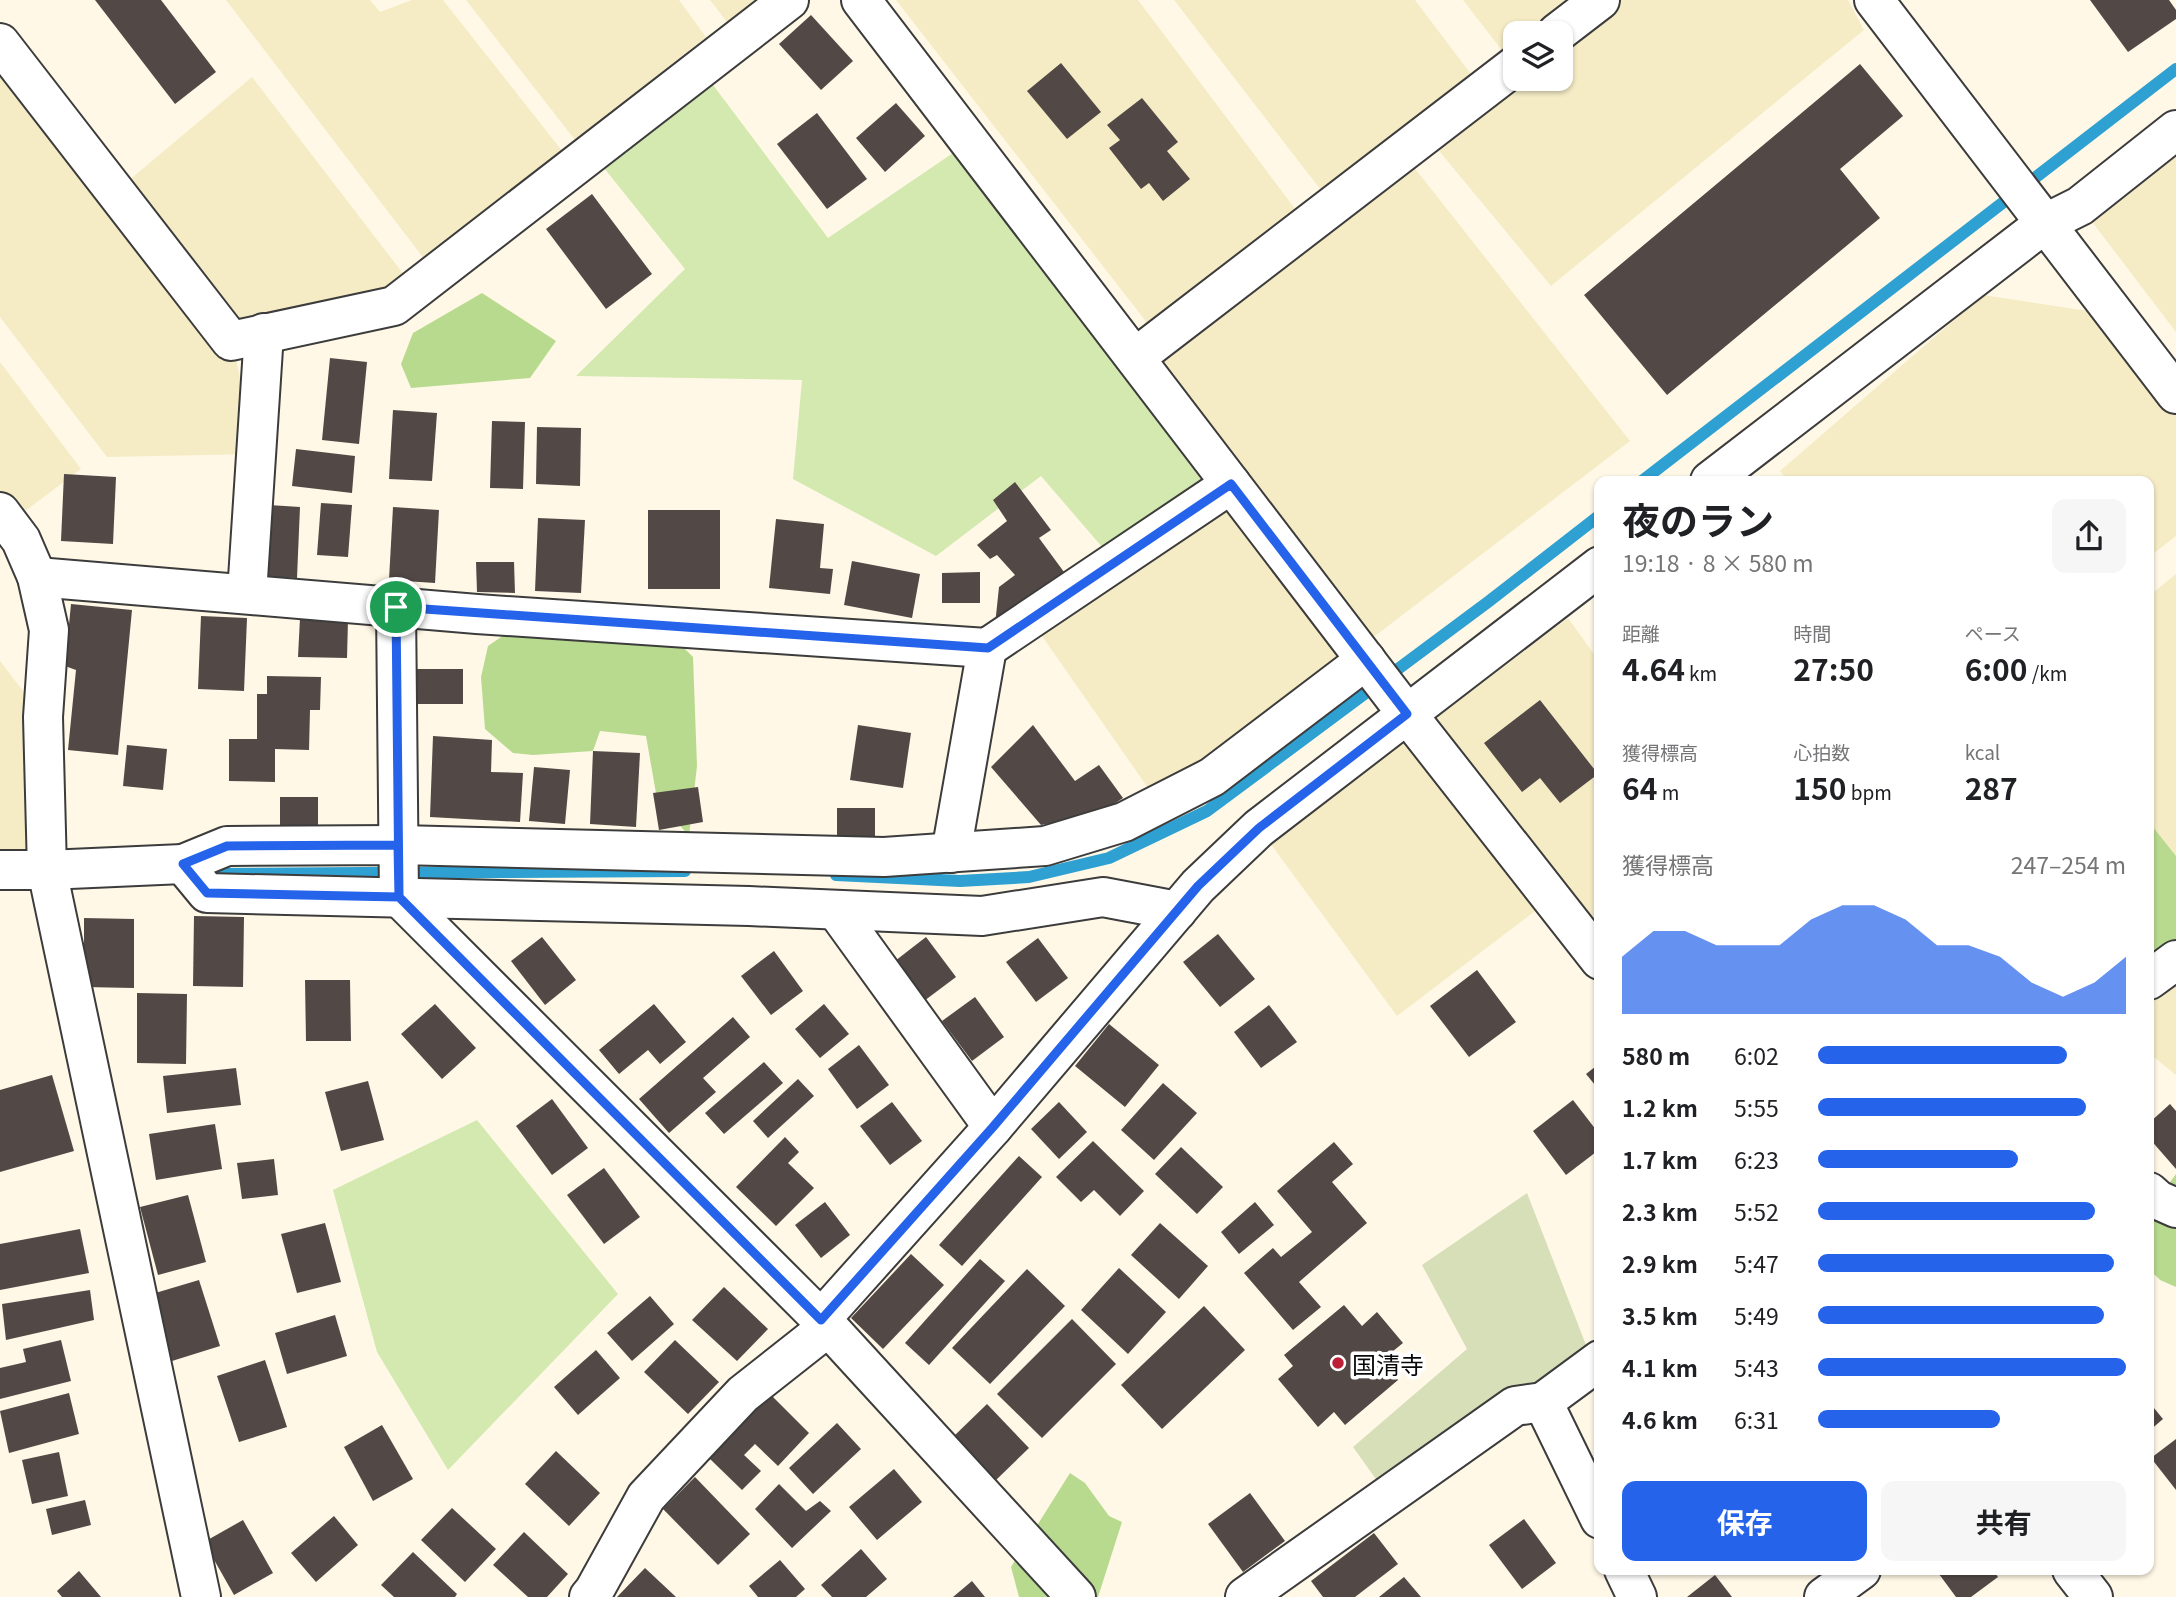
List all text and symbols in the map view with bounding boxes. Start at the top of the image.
map controls [1503,21,1573,91]
button: layers [1503,21,1573,91]
text: 夜のラン [1622,491,1774,546]
button: share [2052,499,2126,573]
text: 19:18 · 8 × 580 m [1622,545,1813,579]
pin [366,577,426,637]
icon: arrive [377,588,415,626]
text: 距離 [1622,619,1660,646]
text: 時間 [1793,619,1831,646]
text: ペース [1965,619,2021,646]
text: 4.64 [1622,646,1685,690]
text: 27:50 [1793,646,1874,690]
text: 6:00 [1965,646,2028,690]
text: km [1685,659,1717,686]
text: /km [2028,659,2067,686]
text: 獲得標高 [1622,738,1698,765]
text: 心拍数 [1793,738,1850,765]
text: kcal [1965,738,2000,765]
text: 64 [1622,765,1657,809]
text: 150 [1793,765,1846,809]
text: 287 [1965,765,2018,809]
text: m [1657,778,1679,805]
text: bpm [1846,778,1892,805]
text: 獲得標高 [1622,847,1714,881]
text: 247–254 m [2011,847,2126,881]
text: 580 m [1622,1038,1690,1072]
text: 6:02 [1734,1038,1779,1072]
text: 1.2 km [1622,1090,1698,1124]
text: 5:55 [1734,1090,1779,1124]
text: 1.7 km [1622,1142,1698,1176]
text: 6:23 [1734,1142,1779,1176]
text: 2.3 km [1622,1194,1698,1228]
text: 5:52 [1734,1194,1779,1228]
text: 2.9 km [1622,1246,1698,1280]
text: 5:47 [1734,1246,1779,1280]
text: 3.5 km [1622,1298,1698,1332]
text: 5:49 [1734,1298,1779,1332]
place label: 国清寺 [1352,1346,1424,1381]
text: 4.1 km [1622,1350,1698,1384]
text: 5:43 [1734,1350,1779,1384]
marker: 国清寺 [1330,1355,1346,1371]
text: 4.6 km [1622,1402,1698,1436]
text: 6:31 [1734,1402,1779,1436]
button: 保存 [1622,1481,1867,1561]
button: 共有 [1881,1481,2126,1561]

